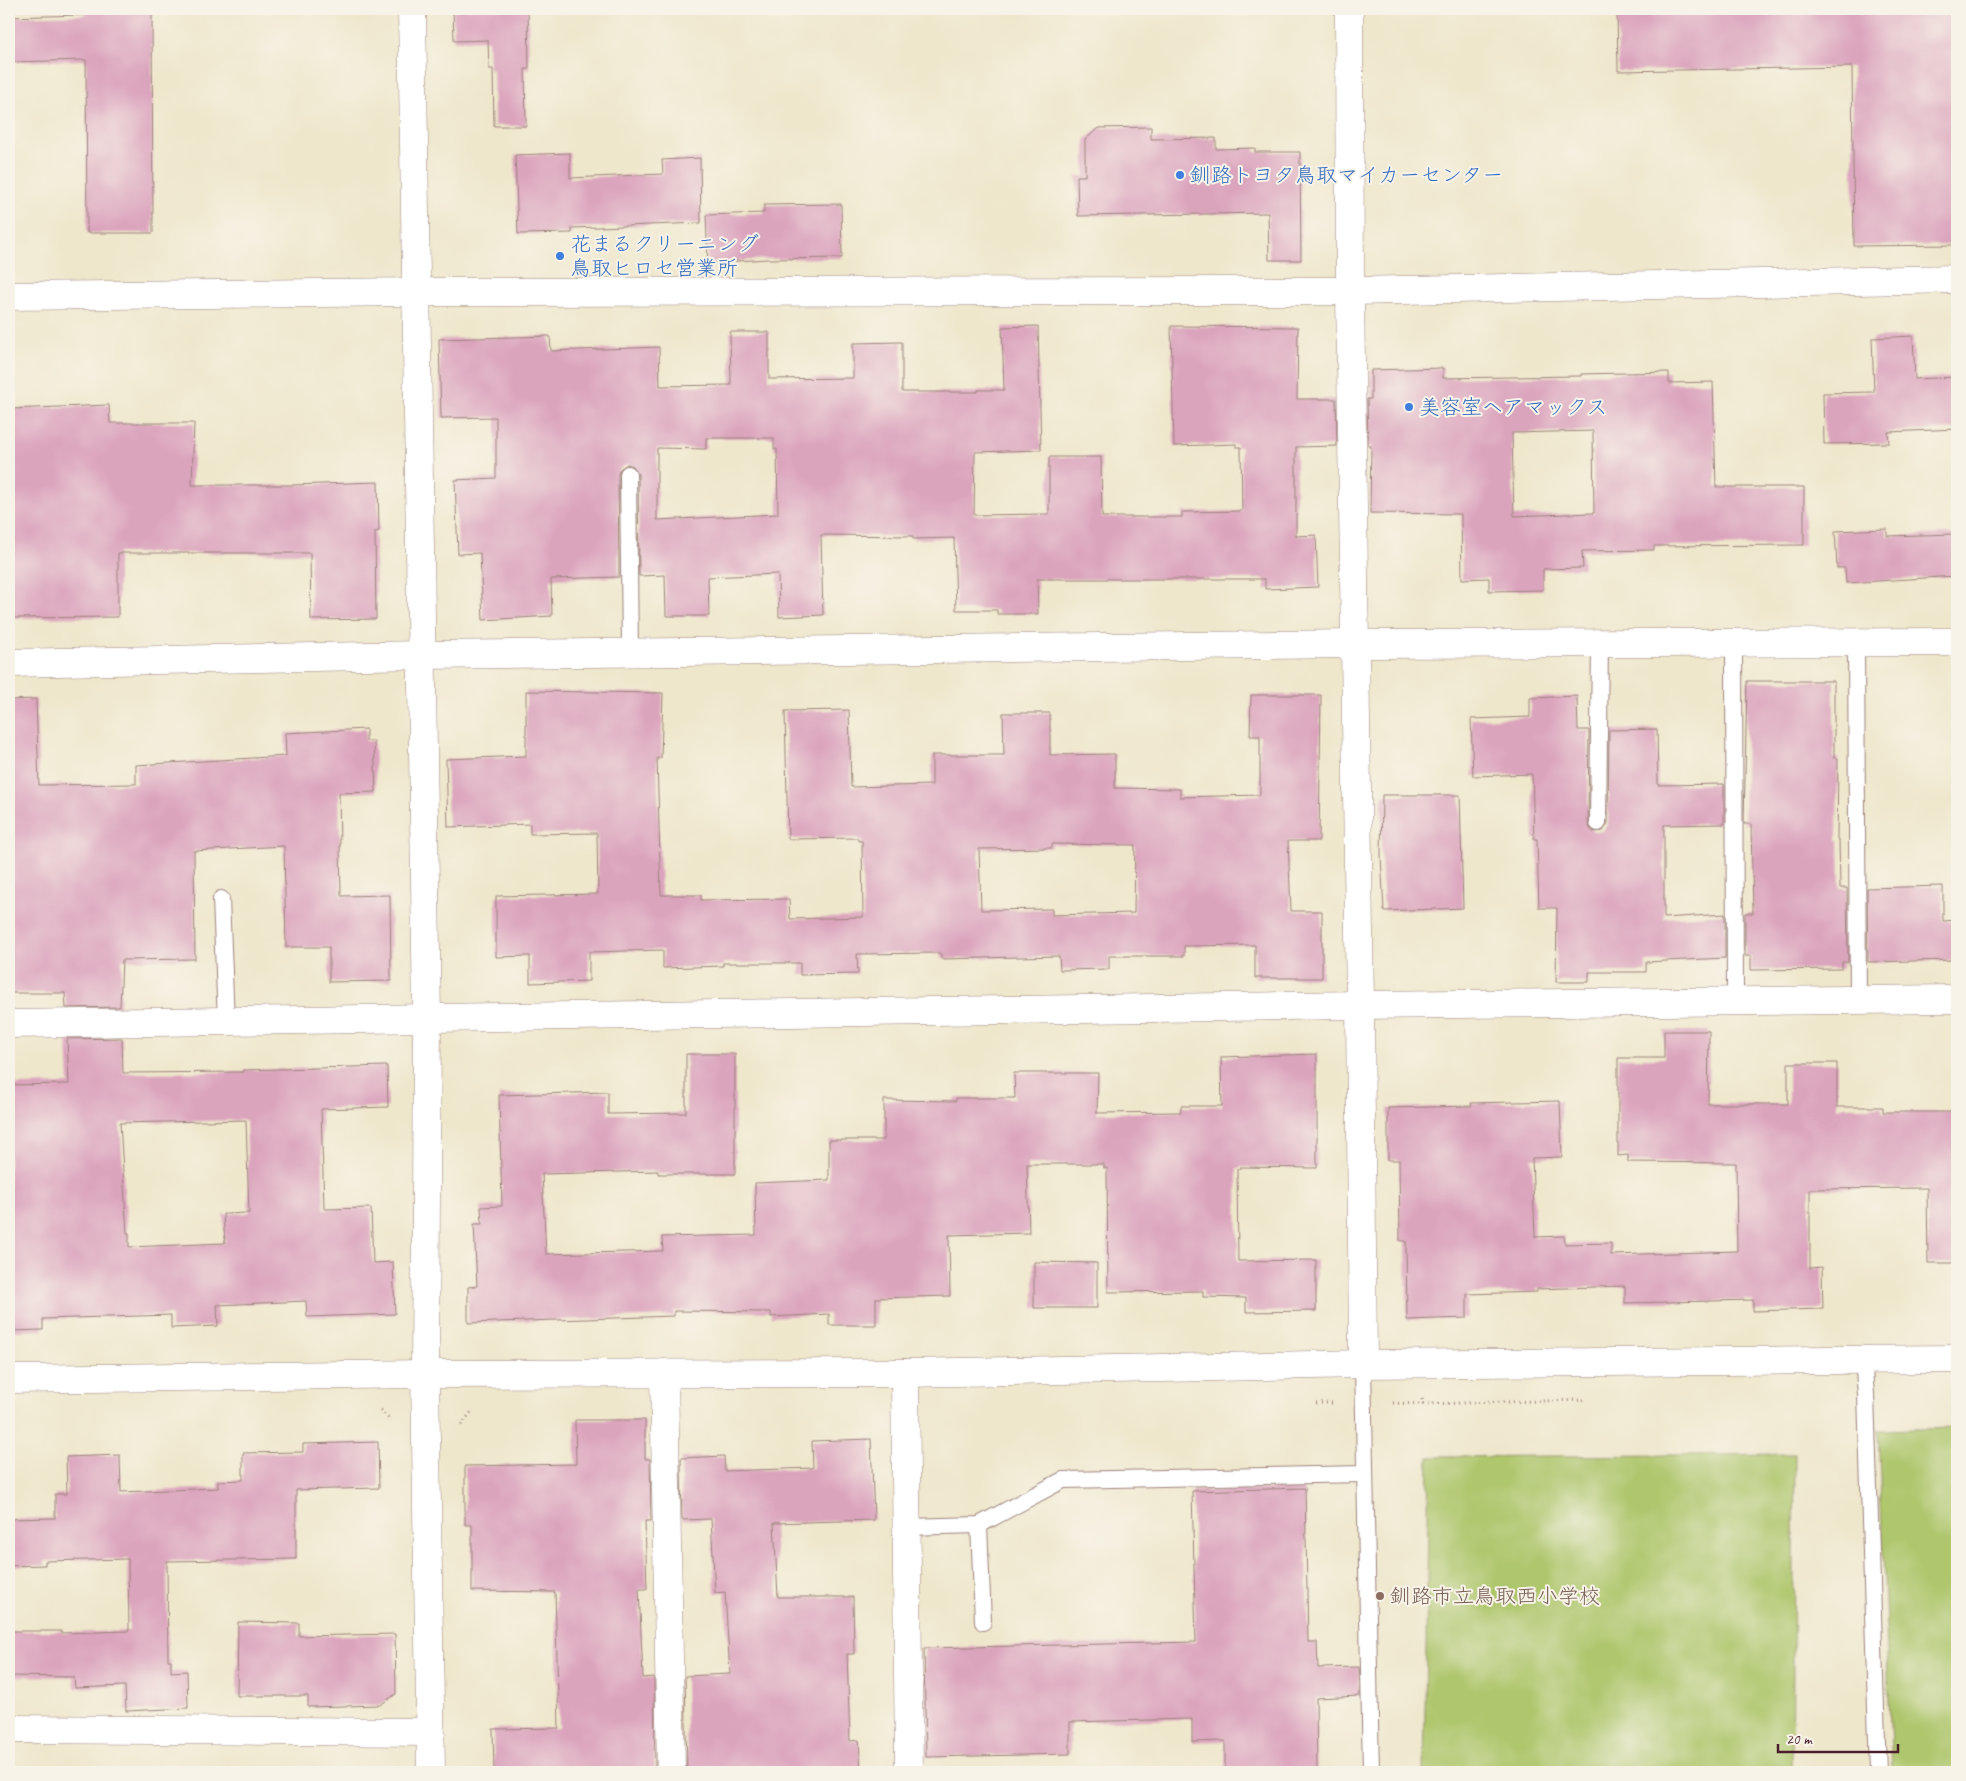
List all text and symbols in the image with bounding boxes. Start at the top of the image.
place label: 釧路トヨタ鳥取マイカーセンター [1190,162,1503,188]
marker: 釧路トヨタ鳥取マイカーセンター [1174,169,1186,181]
place label: 花まるクリーニング 鳥取ヒロセ営業所 [570,231,759,281]
marker: 花まるクリーニング 鳥取ヒロセ営業所 [554,250,566,262]
place label: 美容室ヘアマックス [1419,394,1608,420]
marker: 美容室ヘアマックス [1403,401,1415,413]
place label: 釧路市立鳥取西小学校 [1390,1583,1600,1609]
marker: 釧路市立鳥取西小学校 [1374,1590,1386,1602]
scale bar [1778,1721,1898,1753]
text: 20 m [1786,1730,1813,1749]

